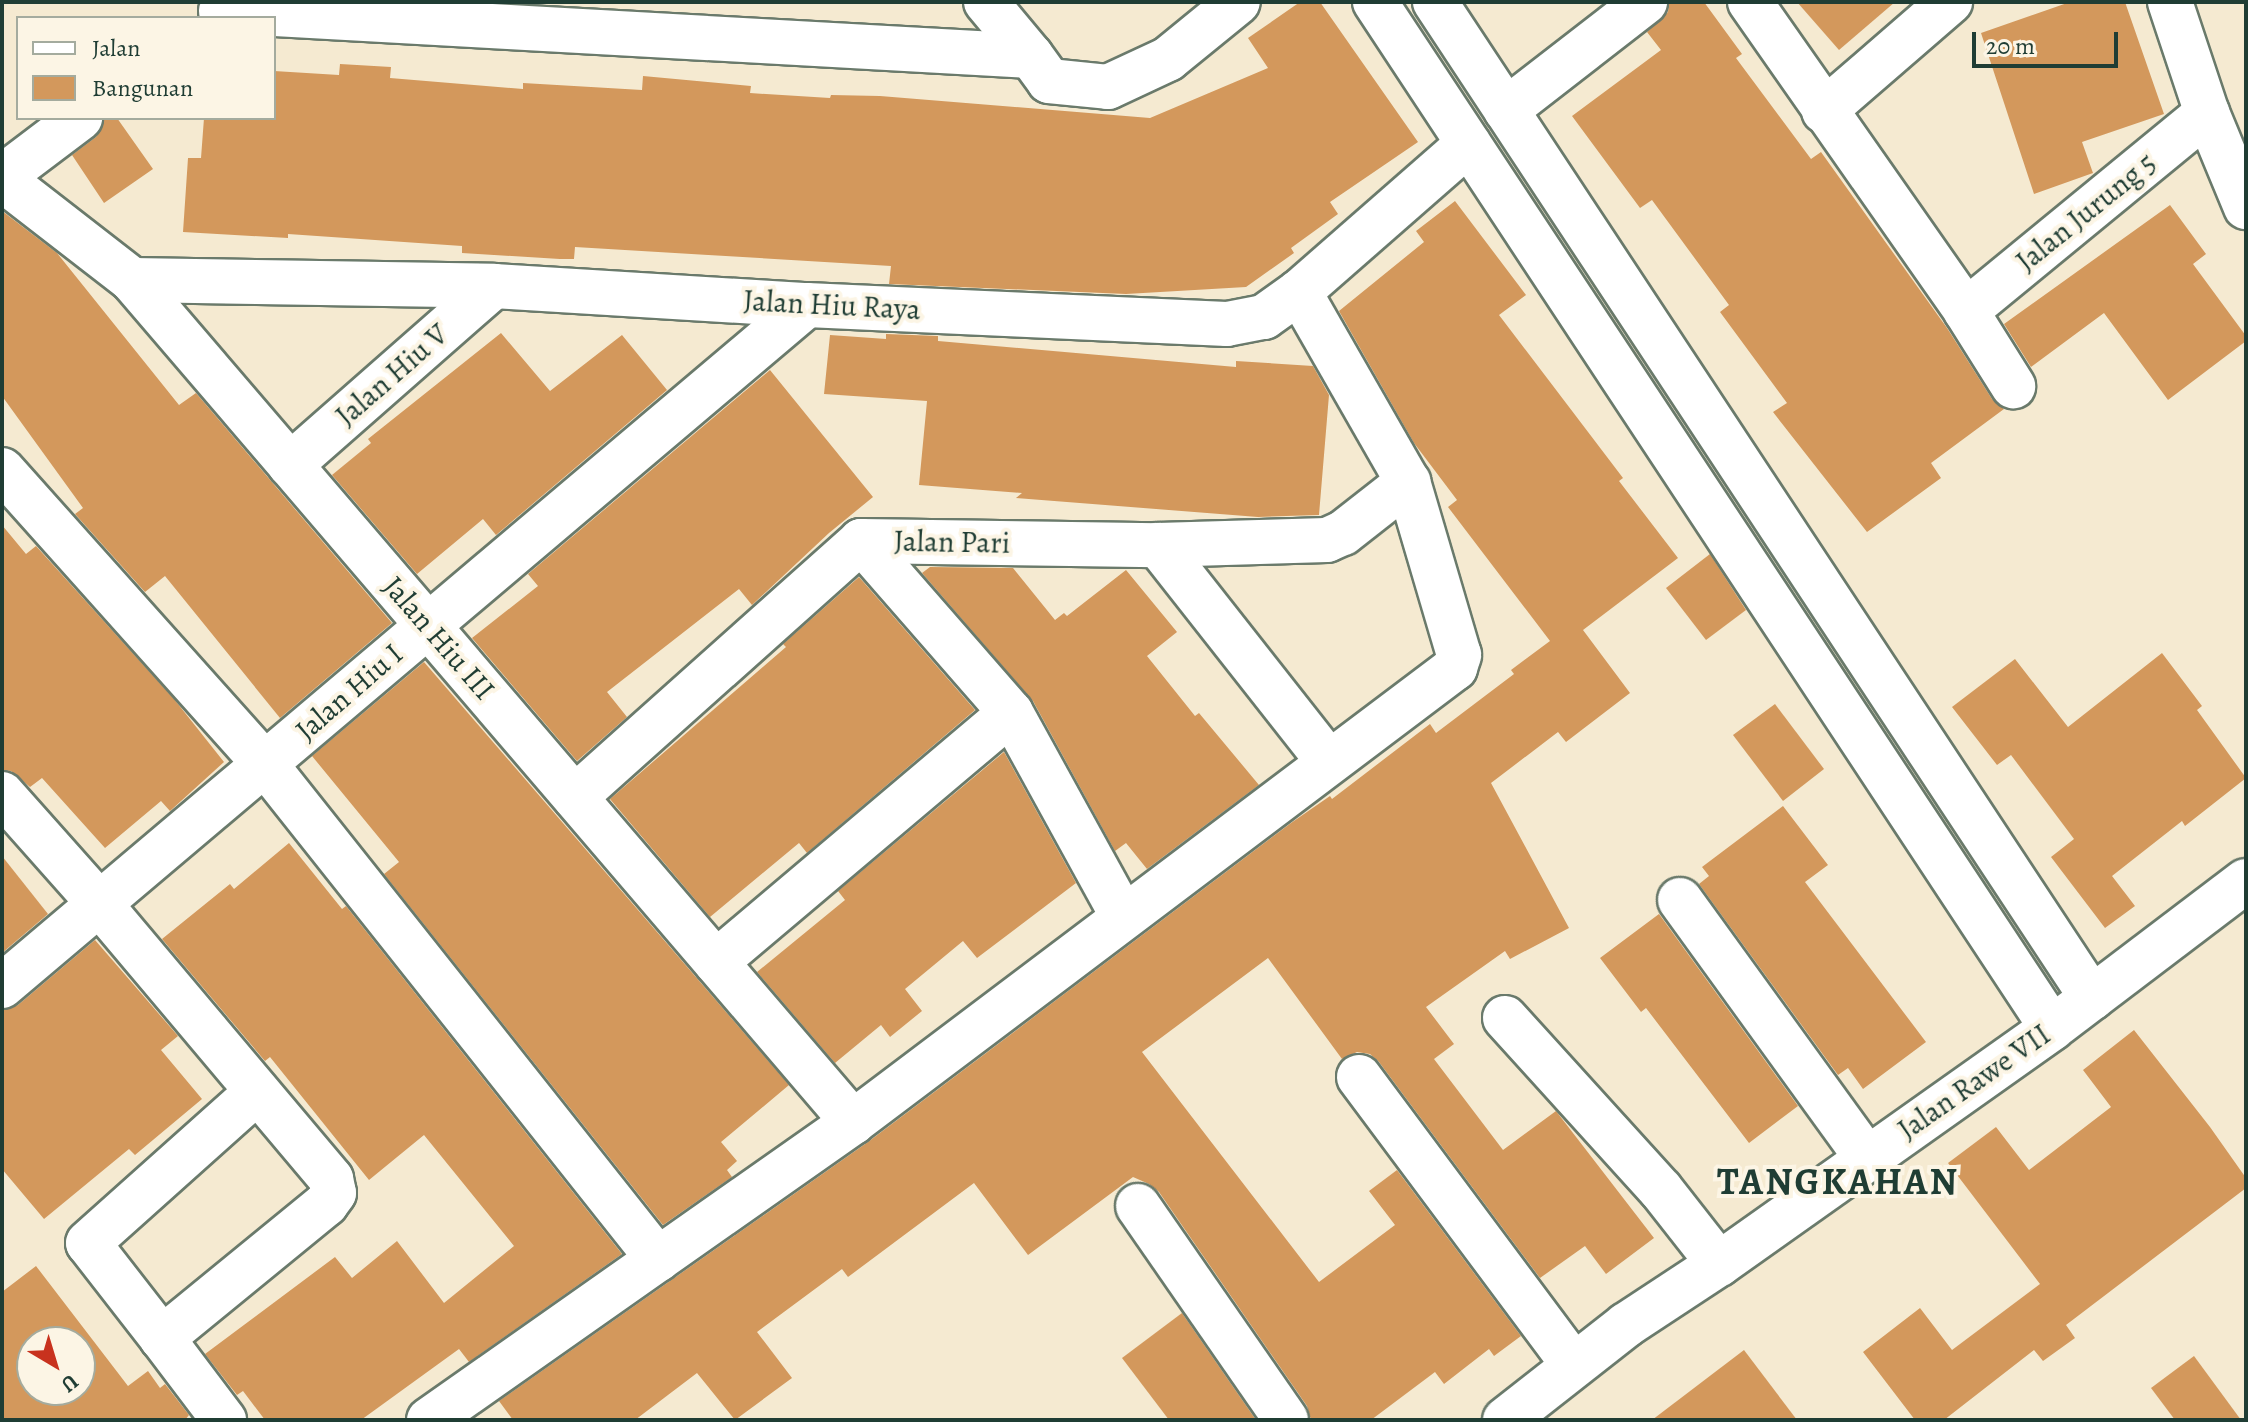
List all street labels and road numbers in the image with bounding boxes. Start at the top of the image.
street label: Jalan Jurung 5 [2009,145,2163,279]
street label: Jalan Hiu Raya [742,282,922,328]
street label: Jalan Hiu V [328,316,456,434]
street label: Jalan Pari [893,523,1011,561]
street label: Jalan Hiu III [376,569,502,707]
street label: Jalan Hiu I [288,636,410,748]
street label: Jalan Rawe VII [1891,1016,2057,1148]

